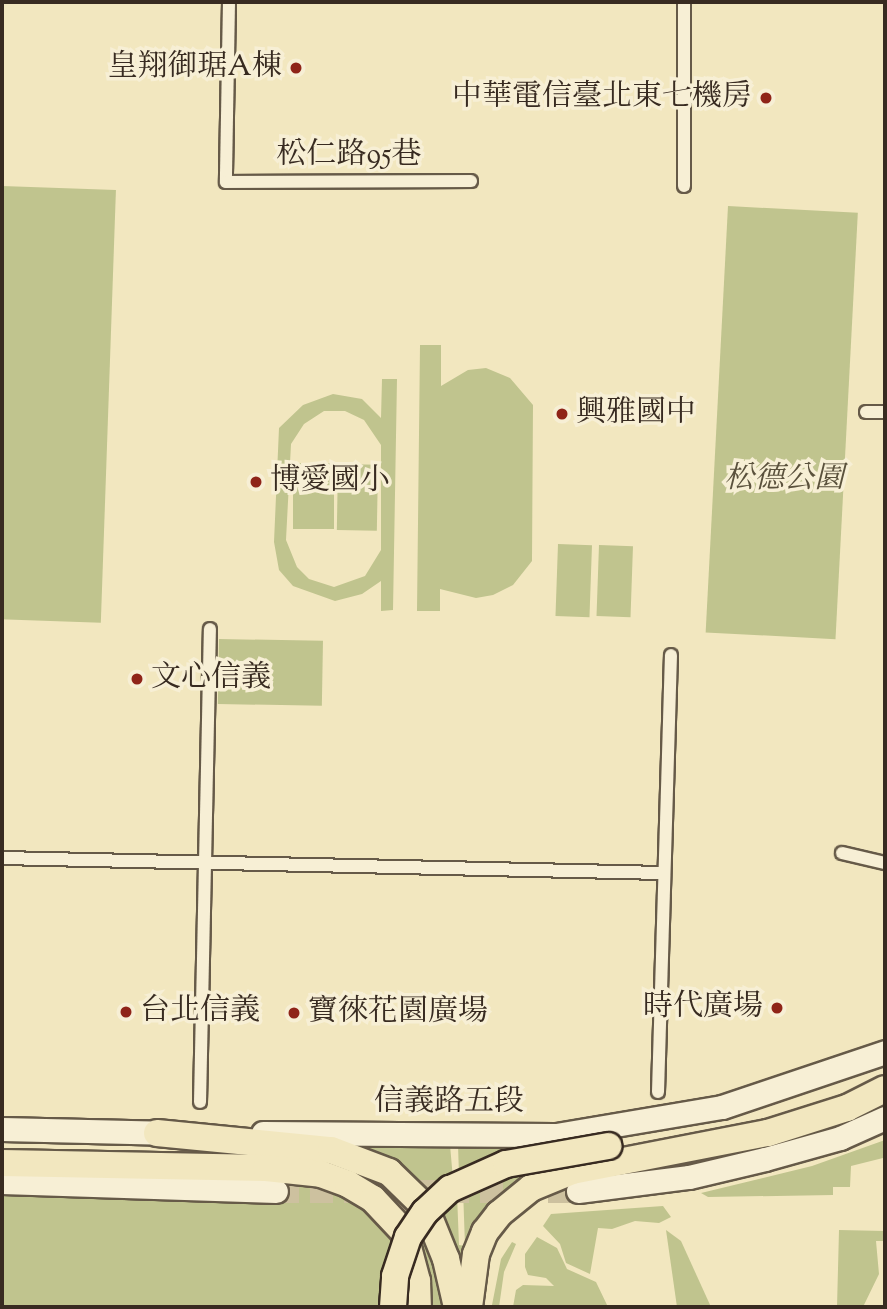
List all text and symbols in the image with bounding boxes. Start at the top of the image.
place label: 皇翔御琚A棟 [108,50,282,86]
marker: 皇翔御琚A棟 [288,60,304,76]
place label: 中華電信臺北東七機房 [452,80,752,116]
marker: 中華電信臺北東七機房 [758,90,774,106]
street label: 松仁路95巷 [276,138,422,174]
place label: 興雅國中 [576,396,696,432]
marker: 興雅國中 [554,406,570,422]
park label: 松德公園 [724,462,844,498]
place label: 博愛國小 [270,464,390,500]
marker: 博愛國小 [248,474,264,490]
place label: 文心信義 [151,661,271,697]
marker: 文心信義 [129,671,145,687]
place label: 時代廣場 [643,990,763,1026]
place label: 台北信義 [140,994,260,1030]
place label: 寶徠花園廣場 [308,995,488,1031]
marker: 時代廣場 [769,1000,785,1016]
marker: 台北信義 [118,1004,134,1020]
marker: 寶徠花園廣場 [286,1005,302,1021]
street label: 信義路五段 [374,1085,524,1121]

